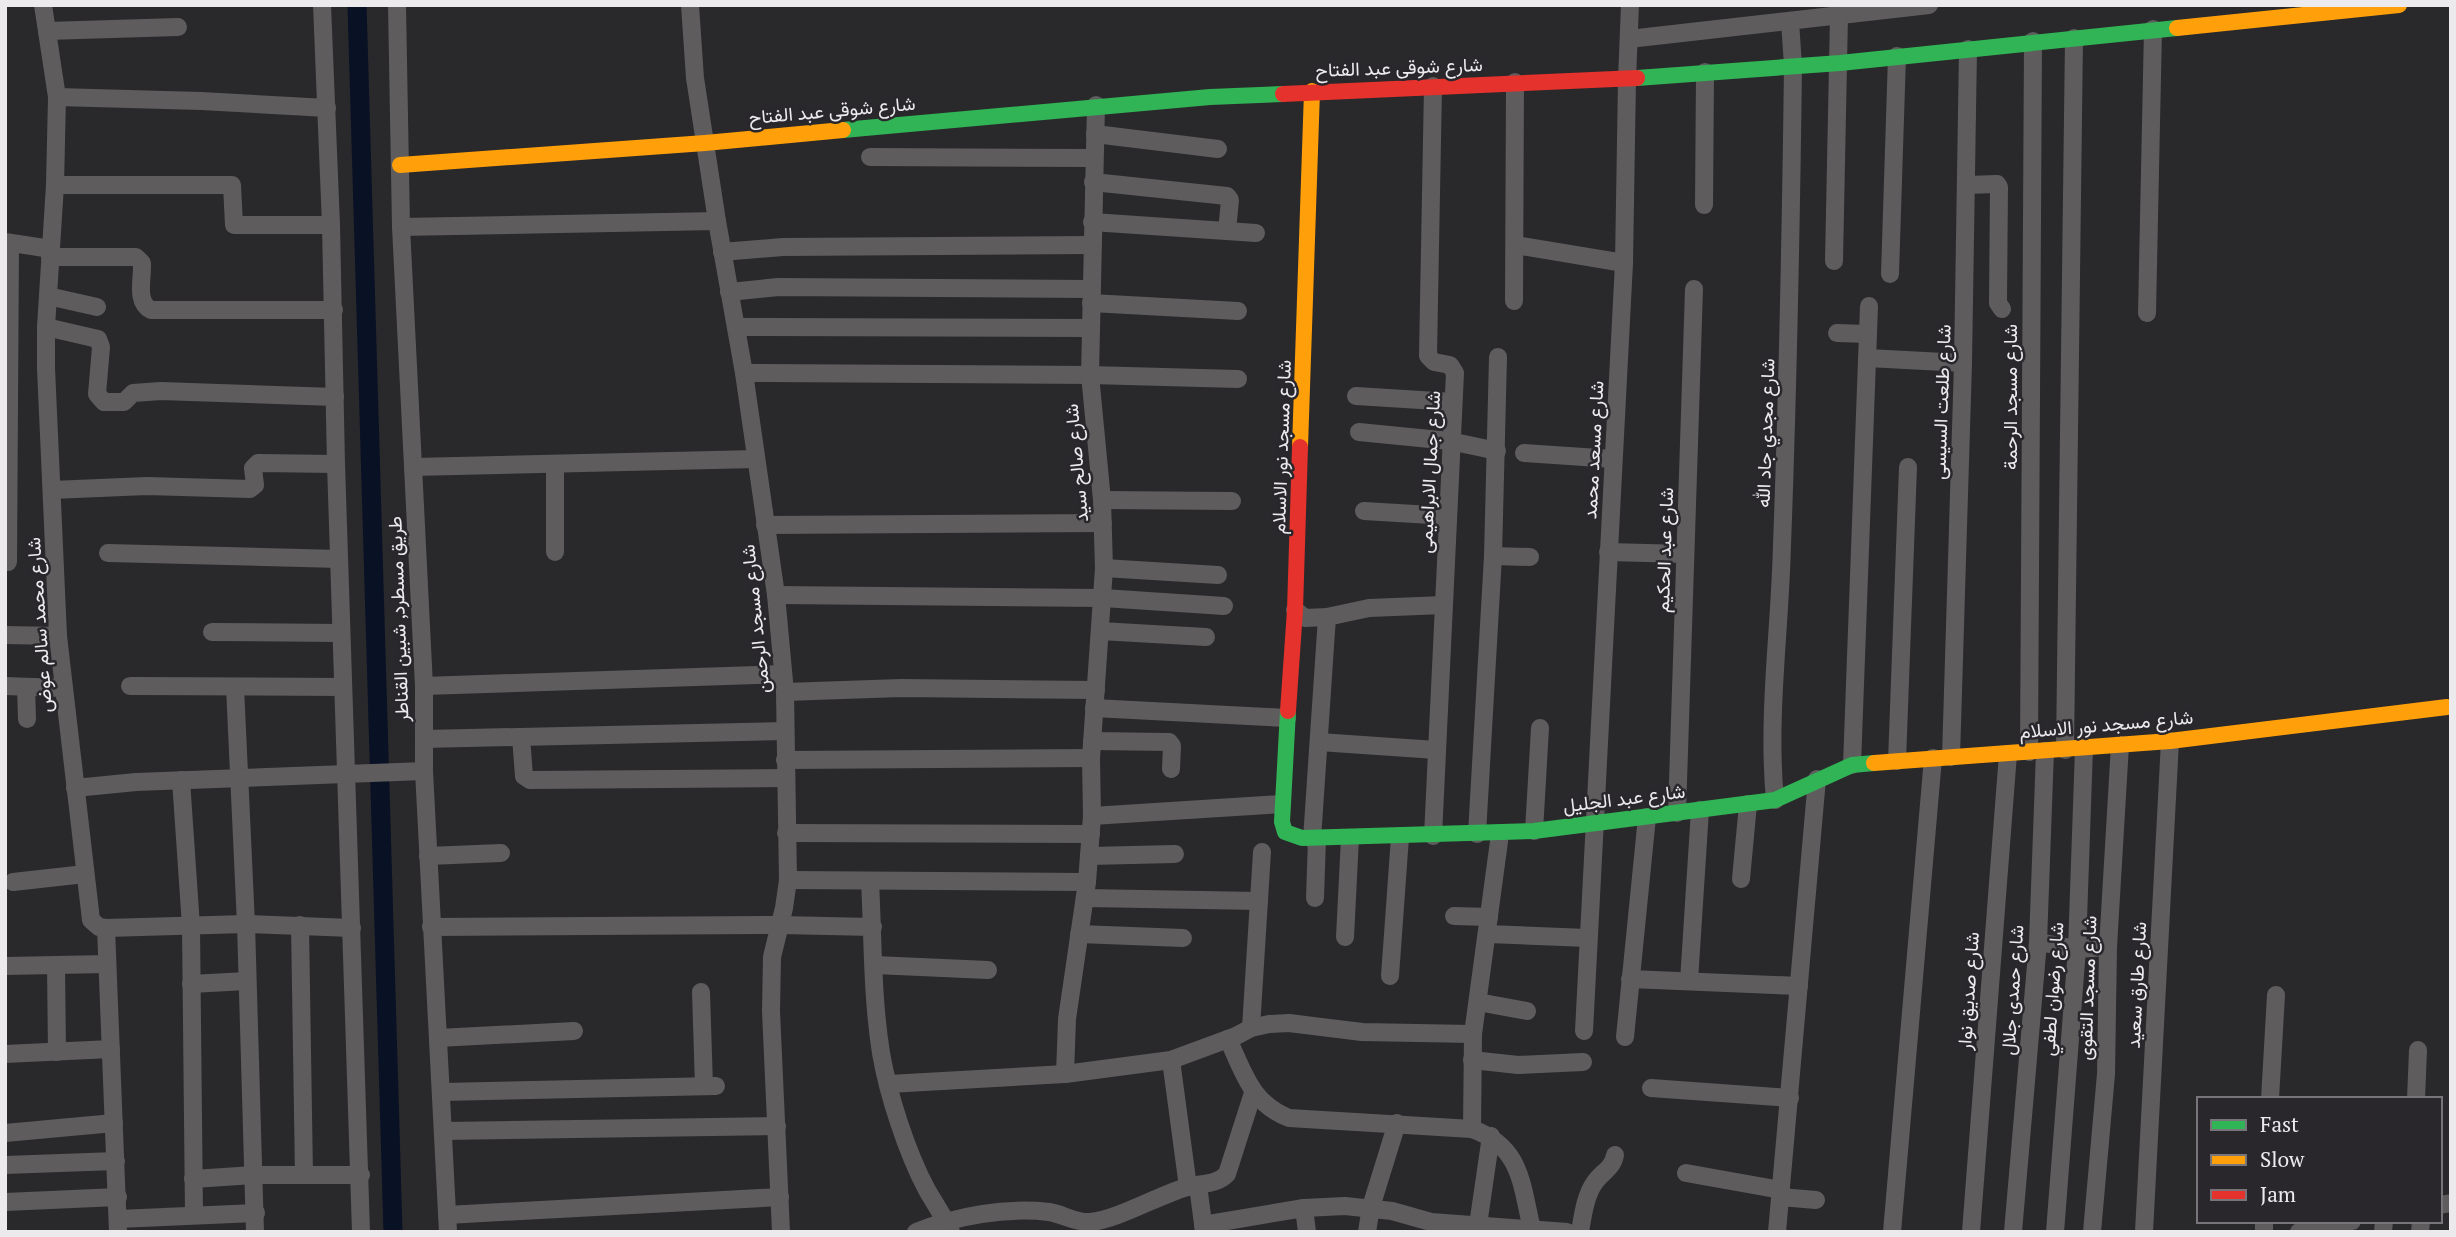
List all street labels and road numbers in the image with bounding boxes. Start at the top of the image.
street label: شارع شوقى عبد الفتاح [1315,51,1483,83]
street label: شارع شوقى عبد الفتاح [747,90,917,130]
street label: شارع طلعت السيسى [1925,324,1957,480]
street label: شارع مسجد الرحمة [1997,324,2023,470]
street label: شارع مجدي جاد الله [1749,358,1784,508]
street label: شارع مسجد نور الاسلام [1265,359,1297,535]
street label: شارع مسعد محمد [1576,380,1610,520]
street label: شارع جمال الابراهيمى [1412,390,1446,554]
street label: شارع صالح سيد [1058,403,1095,523]
street label: شارع عبد الحكيم [1649,487,1679,613]
street label: طريق مسطرد, شبين القناطر [381,516,414,723]
street label: شارع محمد سالم عوض [20,536,58,714]
street label: شارع مسجد الرحمن [734,543,776,695]
street label: شارع مسجد نور الاسلام [2018,703,2194,745]
street label: شارع عبد الجليل [1561,778,1687,818]
street label: شارع مسجد التقوى [2071,915,2103,1061]
street label: شارع رضوان لطفي [2034,921,2073,1057]
street label: شارع طارق سعيد [2120,921,2152,1049]
street label: شارع حمدى جلال [1994,924,2030,1056]
street label: شارع صديق نوار [1951,931,1985,1052]

